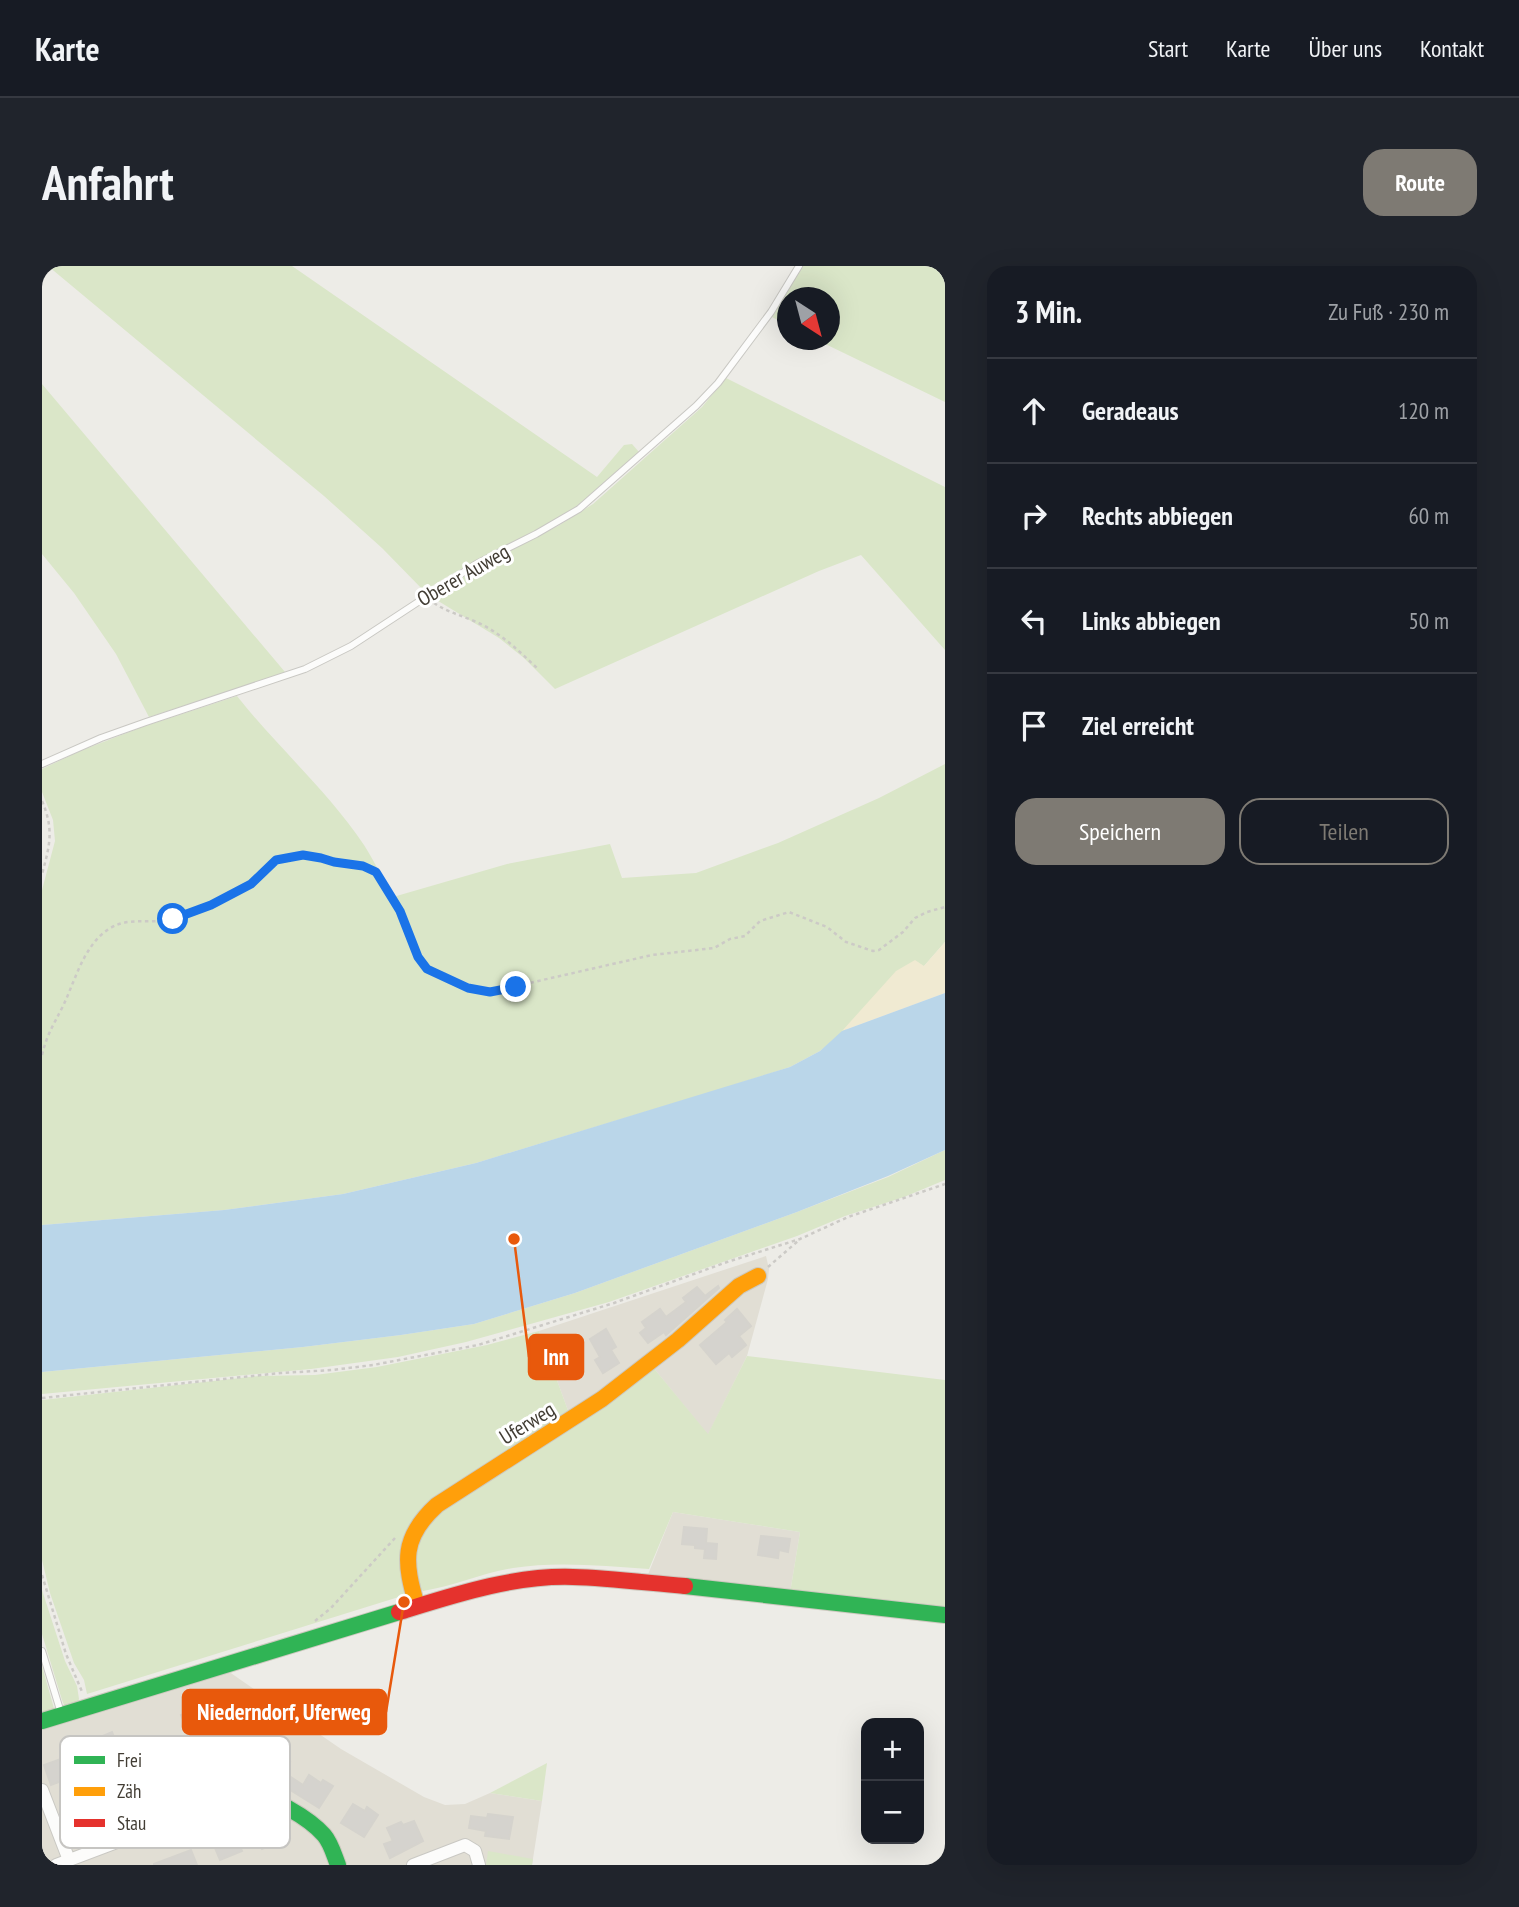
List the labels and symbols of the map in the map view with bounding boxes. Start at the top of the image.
north arrow [777,287,840,350]
street label: Oberer Auweg [412,538,514,612]
route start [157,903,188,934]
route end [500,971,531,1002]
callout: Inn [529,1335,583,1379]
text: Inn [543,1342,569,1371]
street label: Uferweg [494,1396,560,1450]
callout: Niederndorf, Uferweg [183,1690,386,1734]
text: Niederndorf, Uferweg [197,1697,371,1726]
legend [60,1736,290,1848]
text: Frei [117,1748,142,1772]
text: Zäh [117,1779,141,1803]
text: Stau [117,1811,146,1835]

